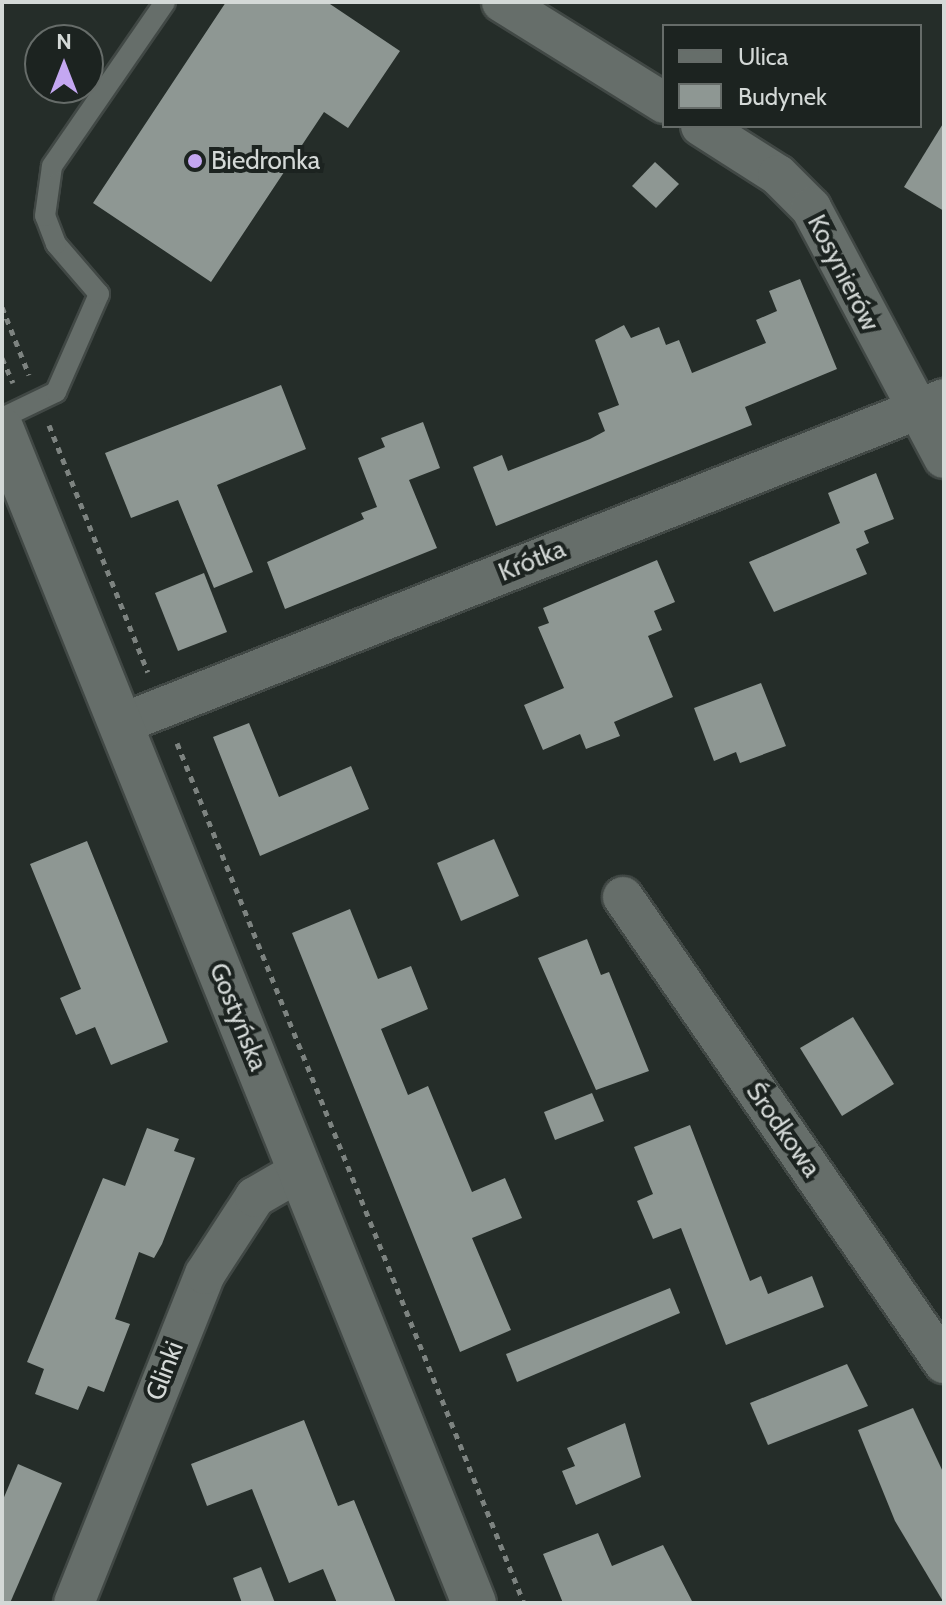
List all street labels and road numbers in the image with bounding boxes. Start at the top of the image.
street label: Kosynierów [800,210,886,336]
street label: Krótka [494,534,570,588]
street label: Gostyńska [202,958,274,1076]
street label: Środkowa [739,1077,827,1183]
street label: Glinki [140,1337,190,1405]

